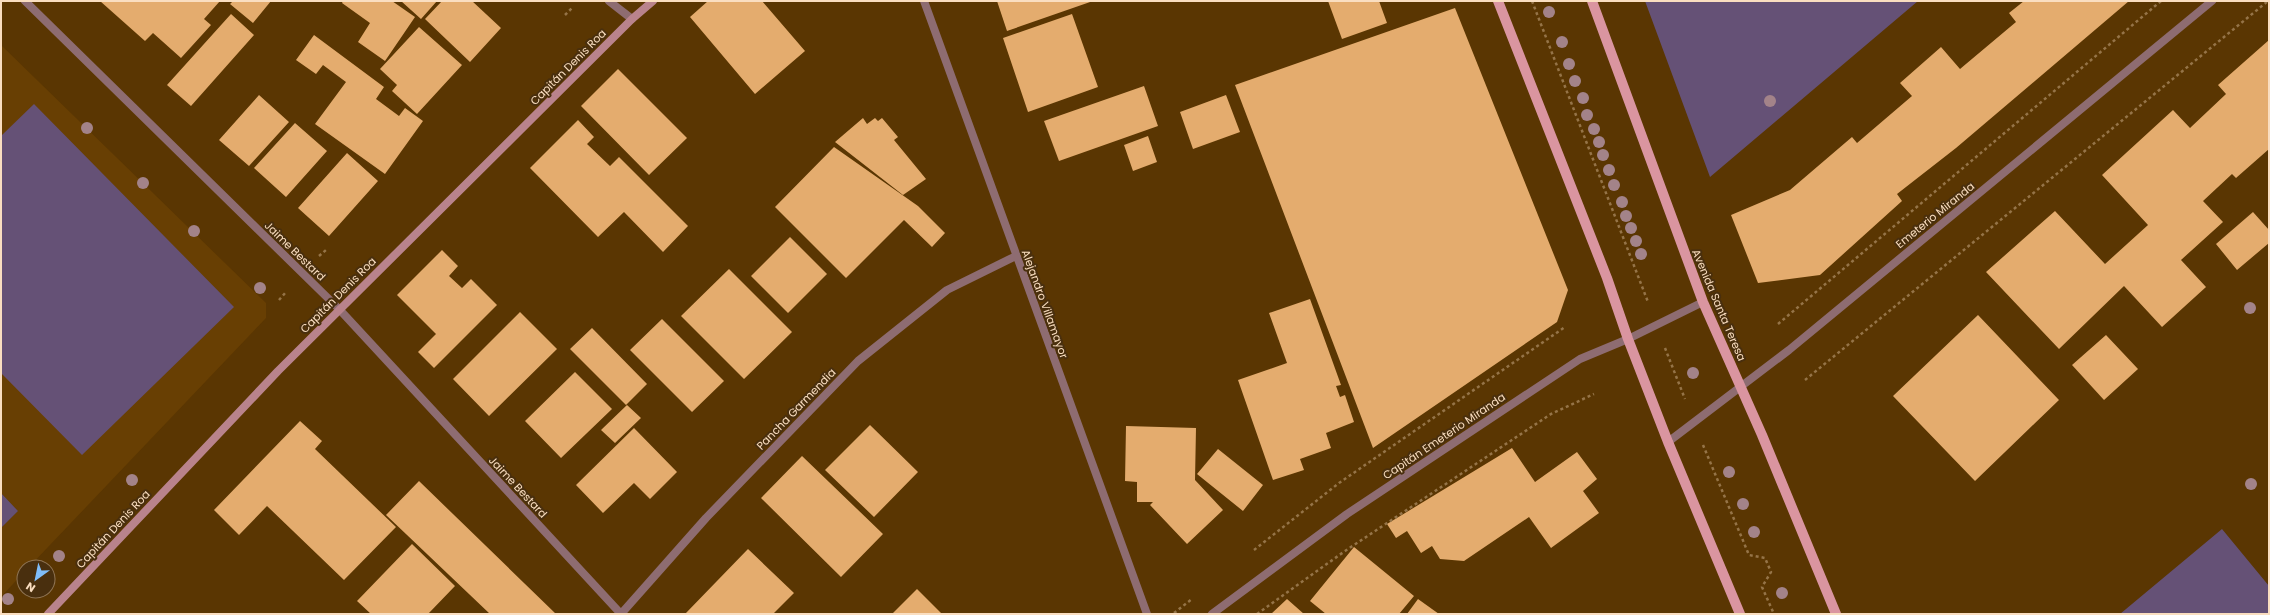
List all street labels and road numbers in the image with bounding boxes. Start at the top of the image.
street label: Capitán Denis Roa [526,25,610,109]
street label: Emeterio Miranda [1892,178,1978,252]
street label: Jaime Bestard [261,218,329,284]
street label: Alejandro Villamayor [1018,247,1072,361]
street label: Avenida Santa Teresa [1688,247,1750,363]
street label: Capitán Denis Roa [296,253,380,337]
street label: Pancha Garmendia [753,365,839,453]
street label: Capitán Emeterio Miranda [1380,389,1508,483]
street label: Jaime Bestard [485,453,551,521]
street label: Capitán Denis Roa [72,486,154,572]

